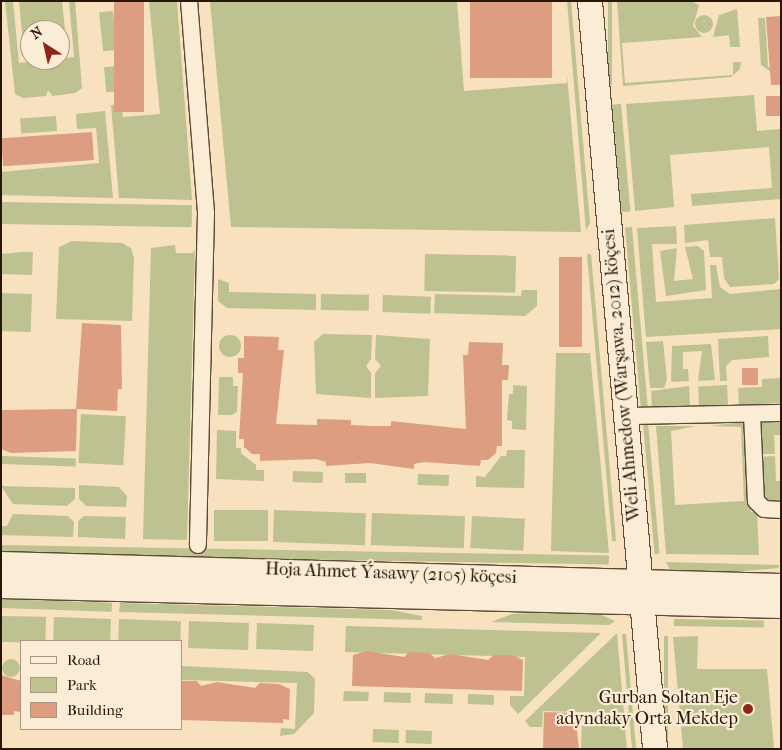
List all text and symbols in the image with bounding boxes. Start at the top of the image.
north arrow [20,20,70,70]
text: N [27,23,46,43]
street label: Weli Ahmedow (Warşawa, 2012) köçesi [598,228,646,522]
street label: Hoja Ahmet Ýasawy (2105) köçesi [265,559,517,589]
legend [20,640,182,730]
text: Road [67,651,100,669]
text: Park [67,676,97,694]
place label: Gurban Soltan Eje adyndaky Orta Mekdep [556,688,738,731]
text: Building [67,701,123,719]
marker: Gurban Soltan Eje adyndaky Orta Mekdep [742,703,754,715]

